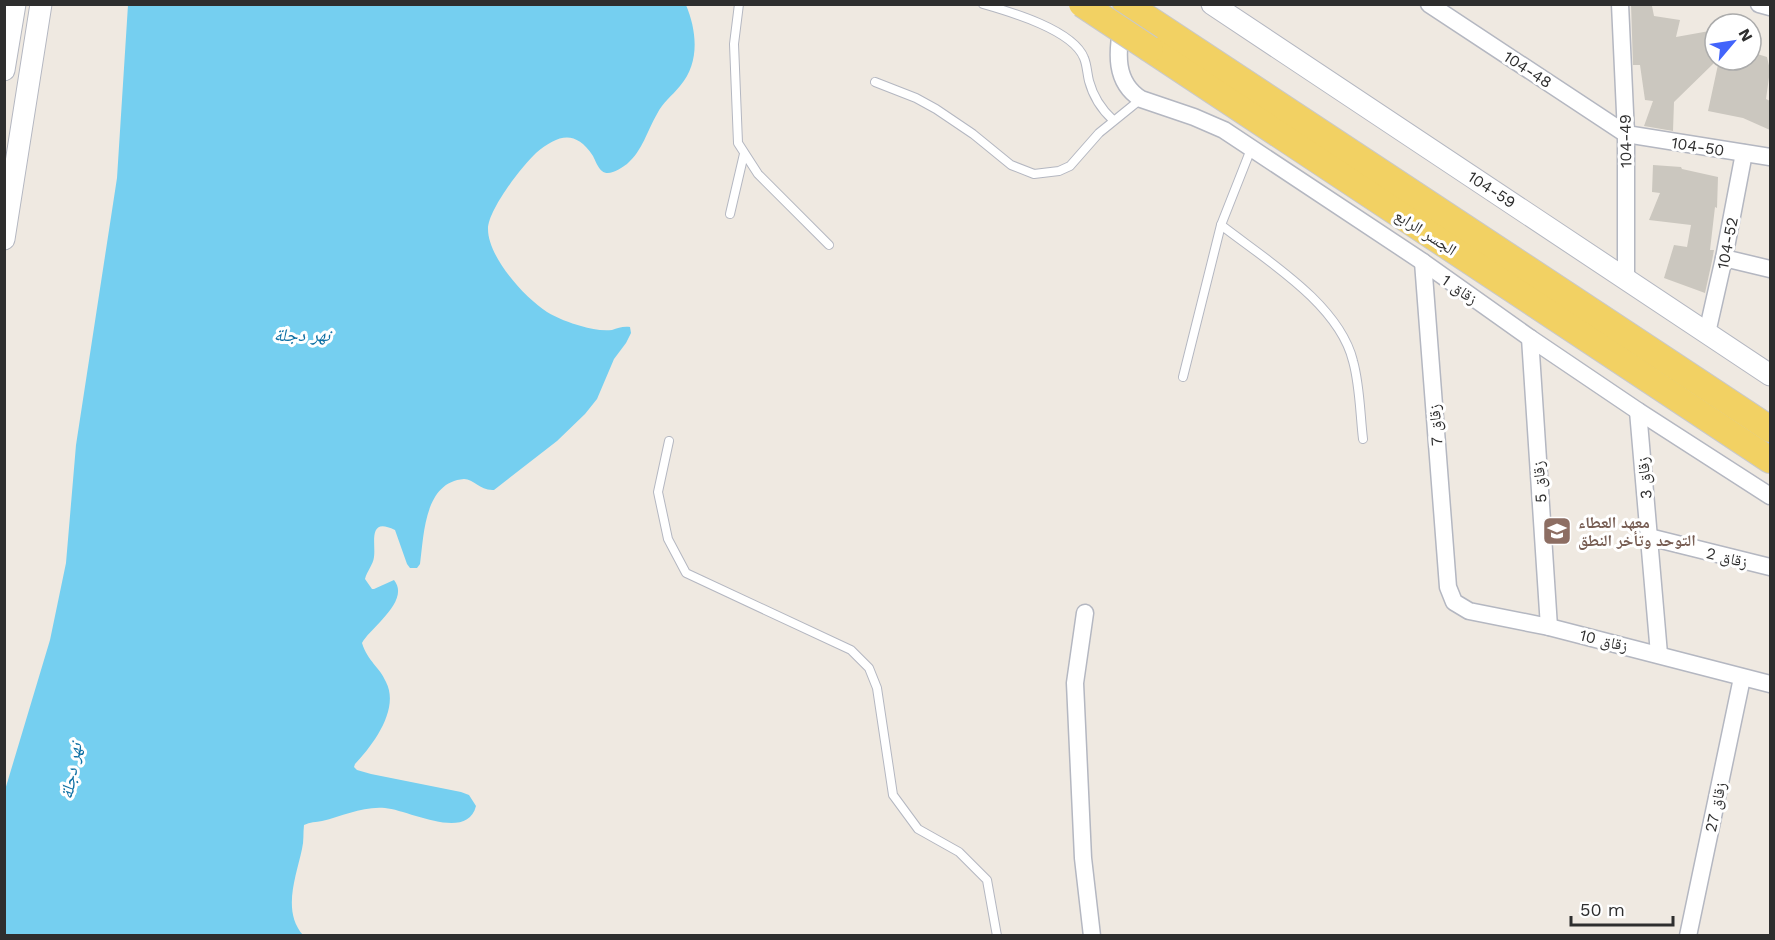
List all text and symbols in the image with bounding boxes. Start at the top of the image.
north arrow [1703,12,1763,72]
text: N [1734,25,1757,45]
street label: 104-48 [1500,47,1555,92]
street label: 104-49 [1616,114,1635,168]
street label: 104-50 [1670,133,1726,160]
street label: 104-59 [1464,167,1519,212]
street label: الجسر الرابع [1391,205,1460,260]
street label: 104-52 [1713,215,1742,271]
street label: زقاق 1 [1438,270,1481,309]
water label: نهر دجلة [274,324,334,345]
street label: زقاق 7 [1425,403,1447,446]
street label: زقاق 3 [1633,456,1657,500]
street label: زقاق 5 [1529,460,1551,504]
place label: معهد العطاء التوحد وتأخر النطق [1578,513,1696,550]
school or university icon: معهد العطاء التوحد وتأخر النطق [1541,515,1573,547]
street label: زقاق 2 [1704,543,1750,573]
street label: زقاق 10 [1578,625,1630,657]
water label: نهر دجلة [55,738,86,801]
street label: زقاق 27 [1701,780,1731,834]
scale bar [1571,889,1673,927]
text: 50 m [1580,899,1625,920]

